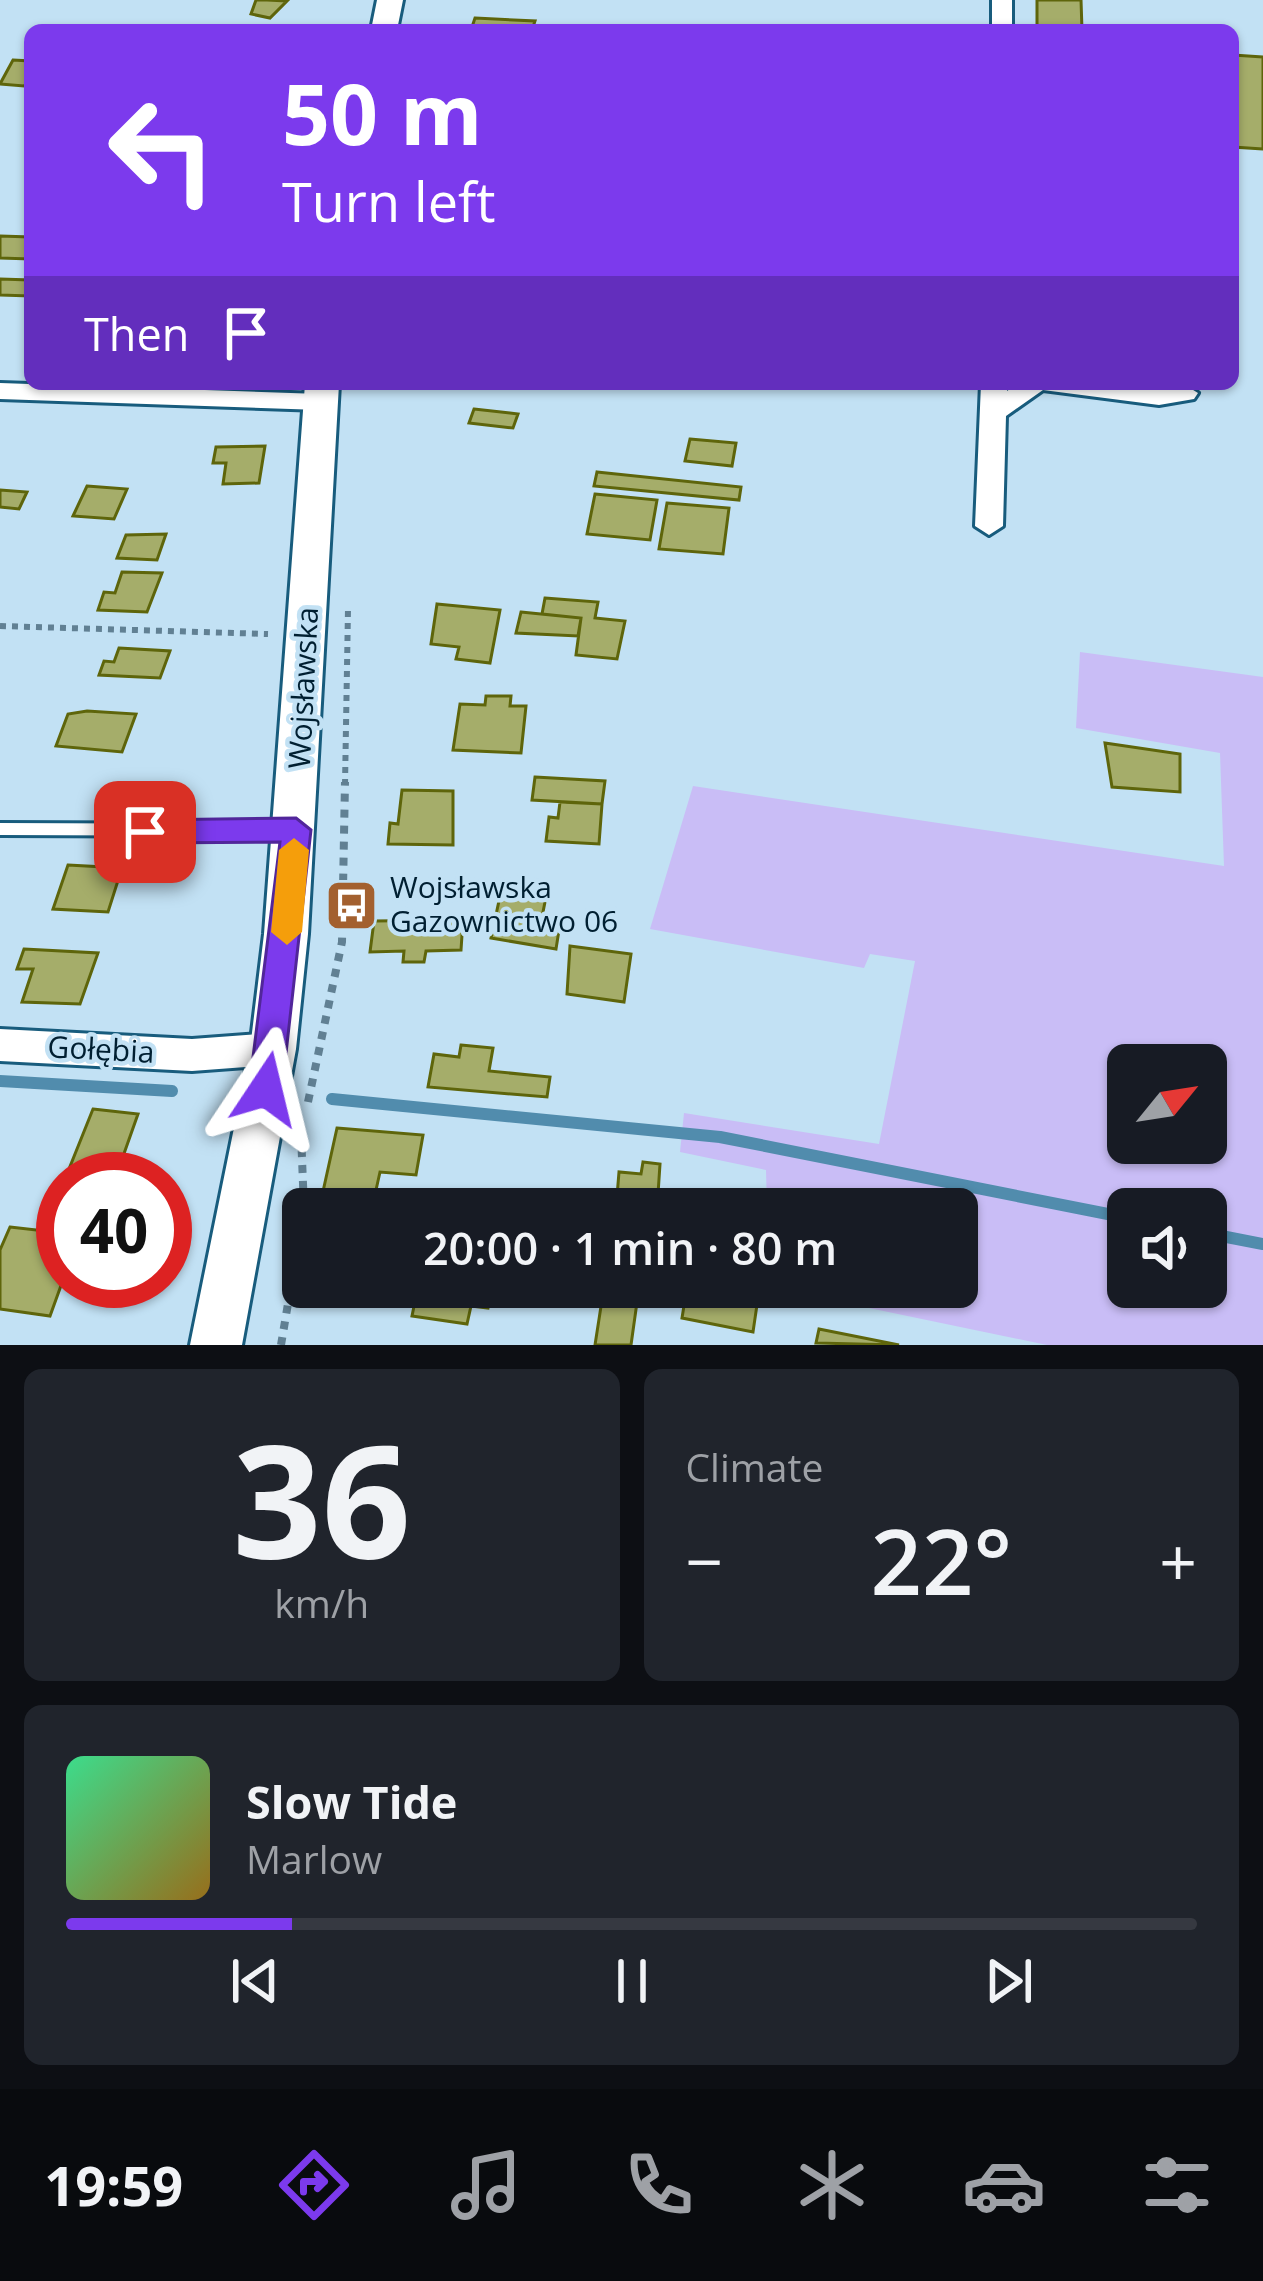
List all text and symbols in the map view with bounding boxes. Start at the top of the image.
text: 50 m [282,55,482,170]
icon: left [84,72,240,228]
text: Turn left [282,164,495,238]
icon: arrive [213,300,279,366]
text: Then [84,303,189,364]
street label: Wojsławska [278,606,327,770]
pin [94,781,196,883]
icon: arrive [112,799,178,865]
place label: Wojsławska Gazownictwo 06 [390,866,618,941]
bus stop icon: Wojsławska Gazownictwo 06 [323,877,379,933]
street label: Gołębia [47,1025,156,1072]
position arrow [203,1026,329,1152]
north arrow [1107,1044,1227,1164]
map controls [1107,1044,1227,1308]
speed limit sign: 40 [36,1152,192,1308]
button: sound [1107,1188,1227,1308]
text: 20:00 · 1 min · 80 m [423,1217,837,1278]
text: 36 [233,1391,411,1604]
text: Climate [686,1440,823,1493]
text: 22° [871,1499,1012,1621]
text: − [686,1515,723,1605]
text: + [1159,1515,1197,1605]
text: km/h [274,1576,369,1629]
text: Slow Tide [246,1771,457,1832]
text: Marlow [246,1832,382,1885]
icon: previous [222,1948,288,2014]
icon: pause [599,1948,665,2014]
icon: next [976,1948,1042,2014]
icon: directions [272,2143,356,2227]
icon: music [444,2143,528,2227]
icon: phone [617,2143,701,2227]
icon: climate [790,2143,874,2227]
icon: car [962,2143,1046,2227]
icon: filters [1135,2143,1219,2227]
text: 19:59 [44,2148,183,2222]

